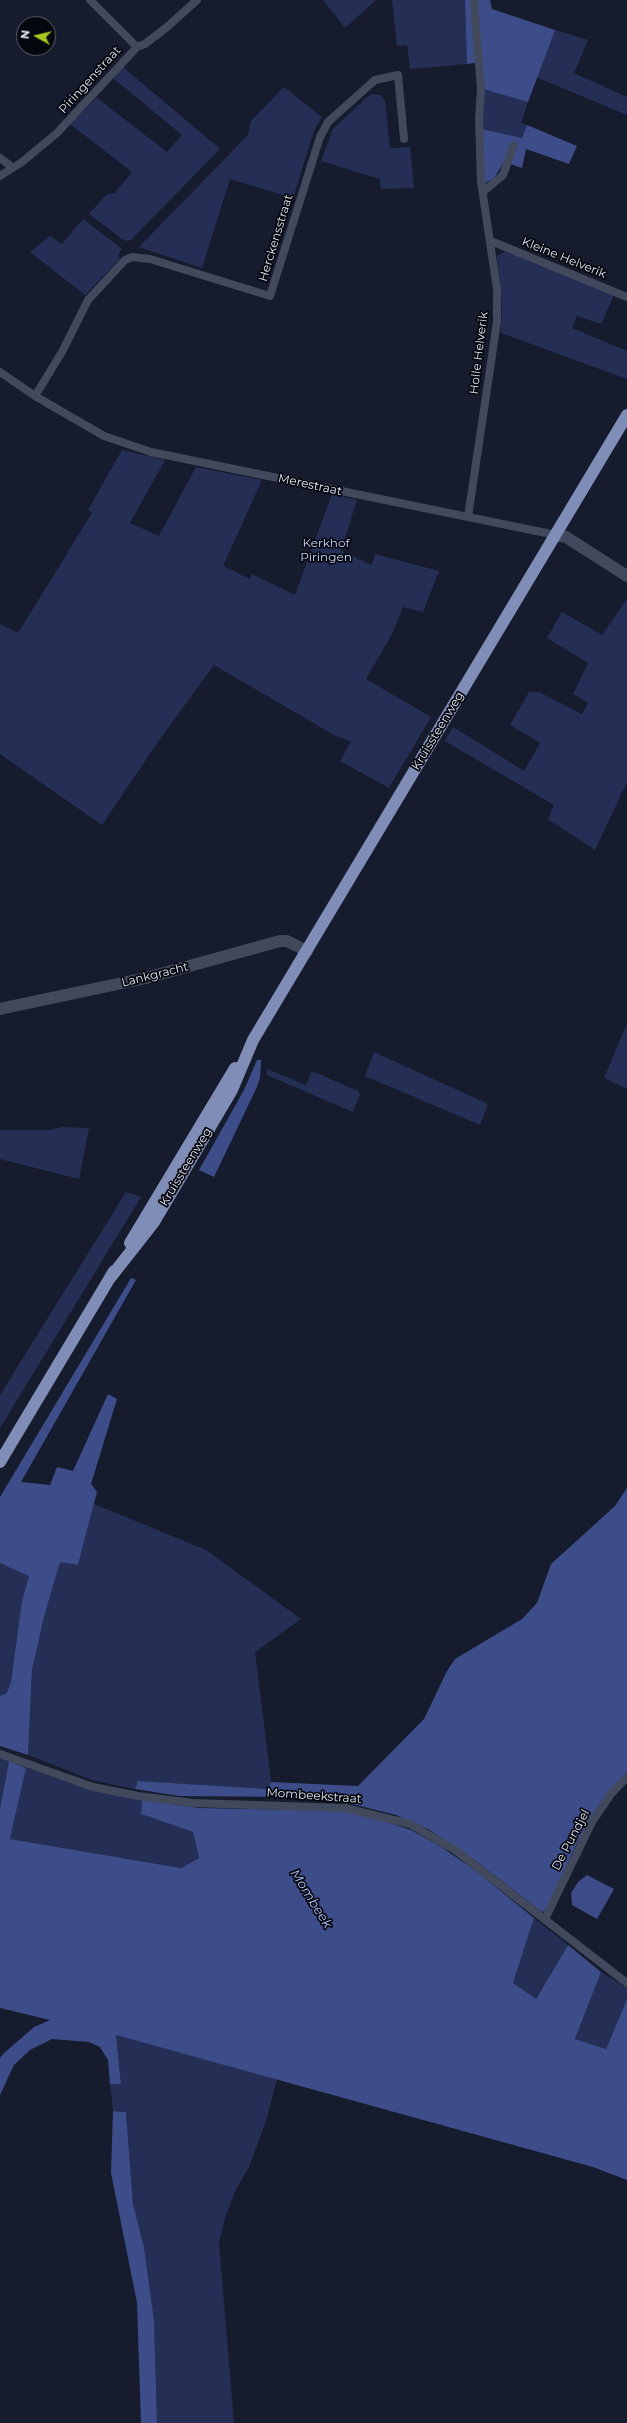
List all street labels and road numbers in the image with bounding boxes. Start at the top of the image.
street label: Piringenstraat [56,43,124,117]
street label: Herckensstraat [256,193,296,283]
street label: Kleine Helverik [520,235,608,281]
street label: Holle Helverik [467,311,491,395]
street label: Merestraat [277,471,343,499]
street label: Kruissteenweg [409,689,467,773]
street label: Lankgracht [120,960,190,990]
street label: Kruissteenweg [157,1125,215,1209]
street label: Mombeekstraat [266,1785,362,1807]
street label: De Pundjel [549,1807,593,1873]

